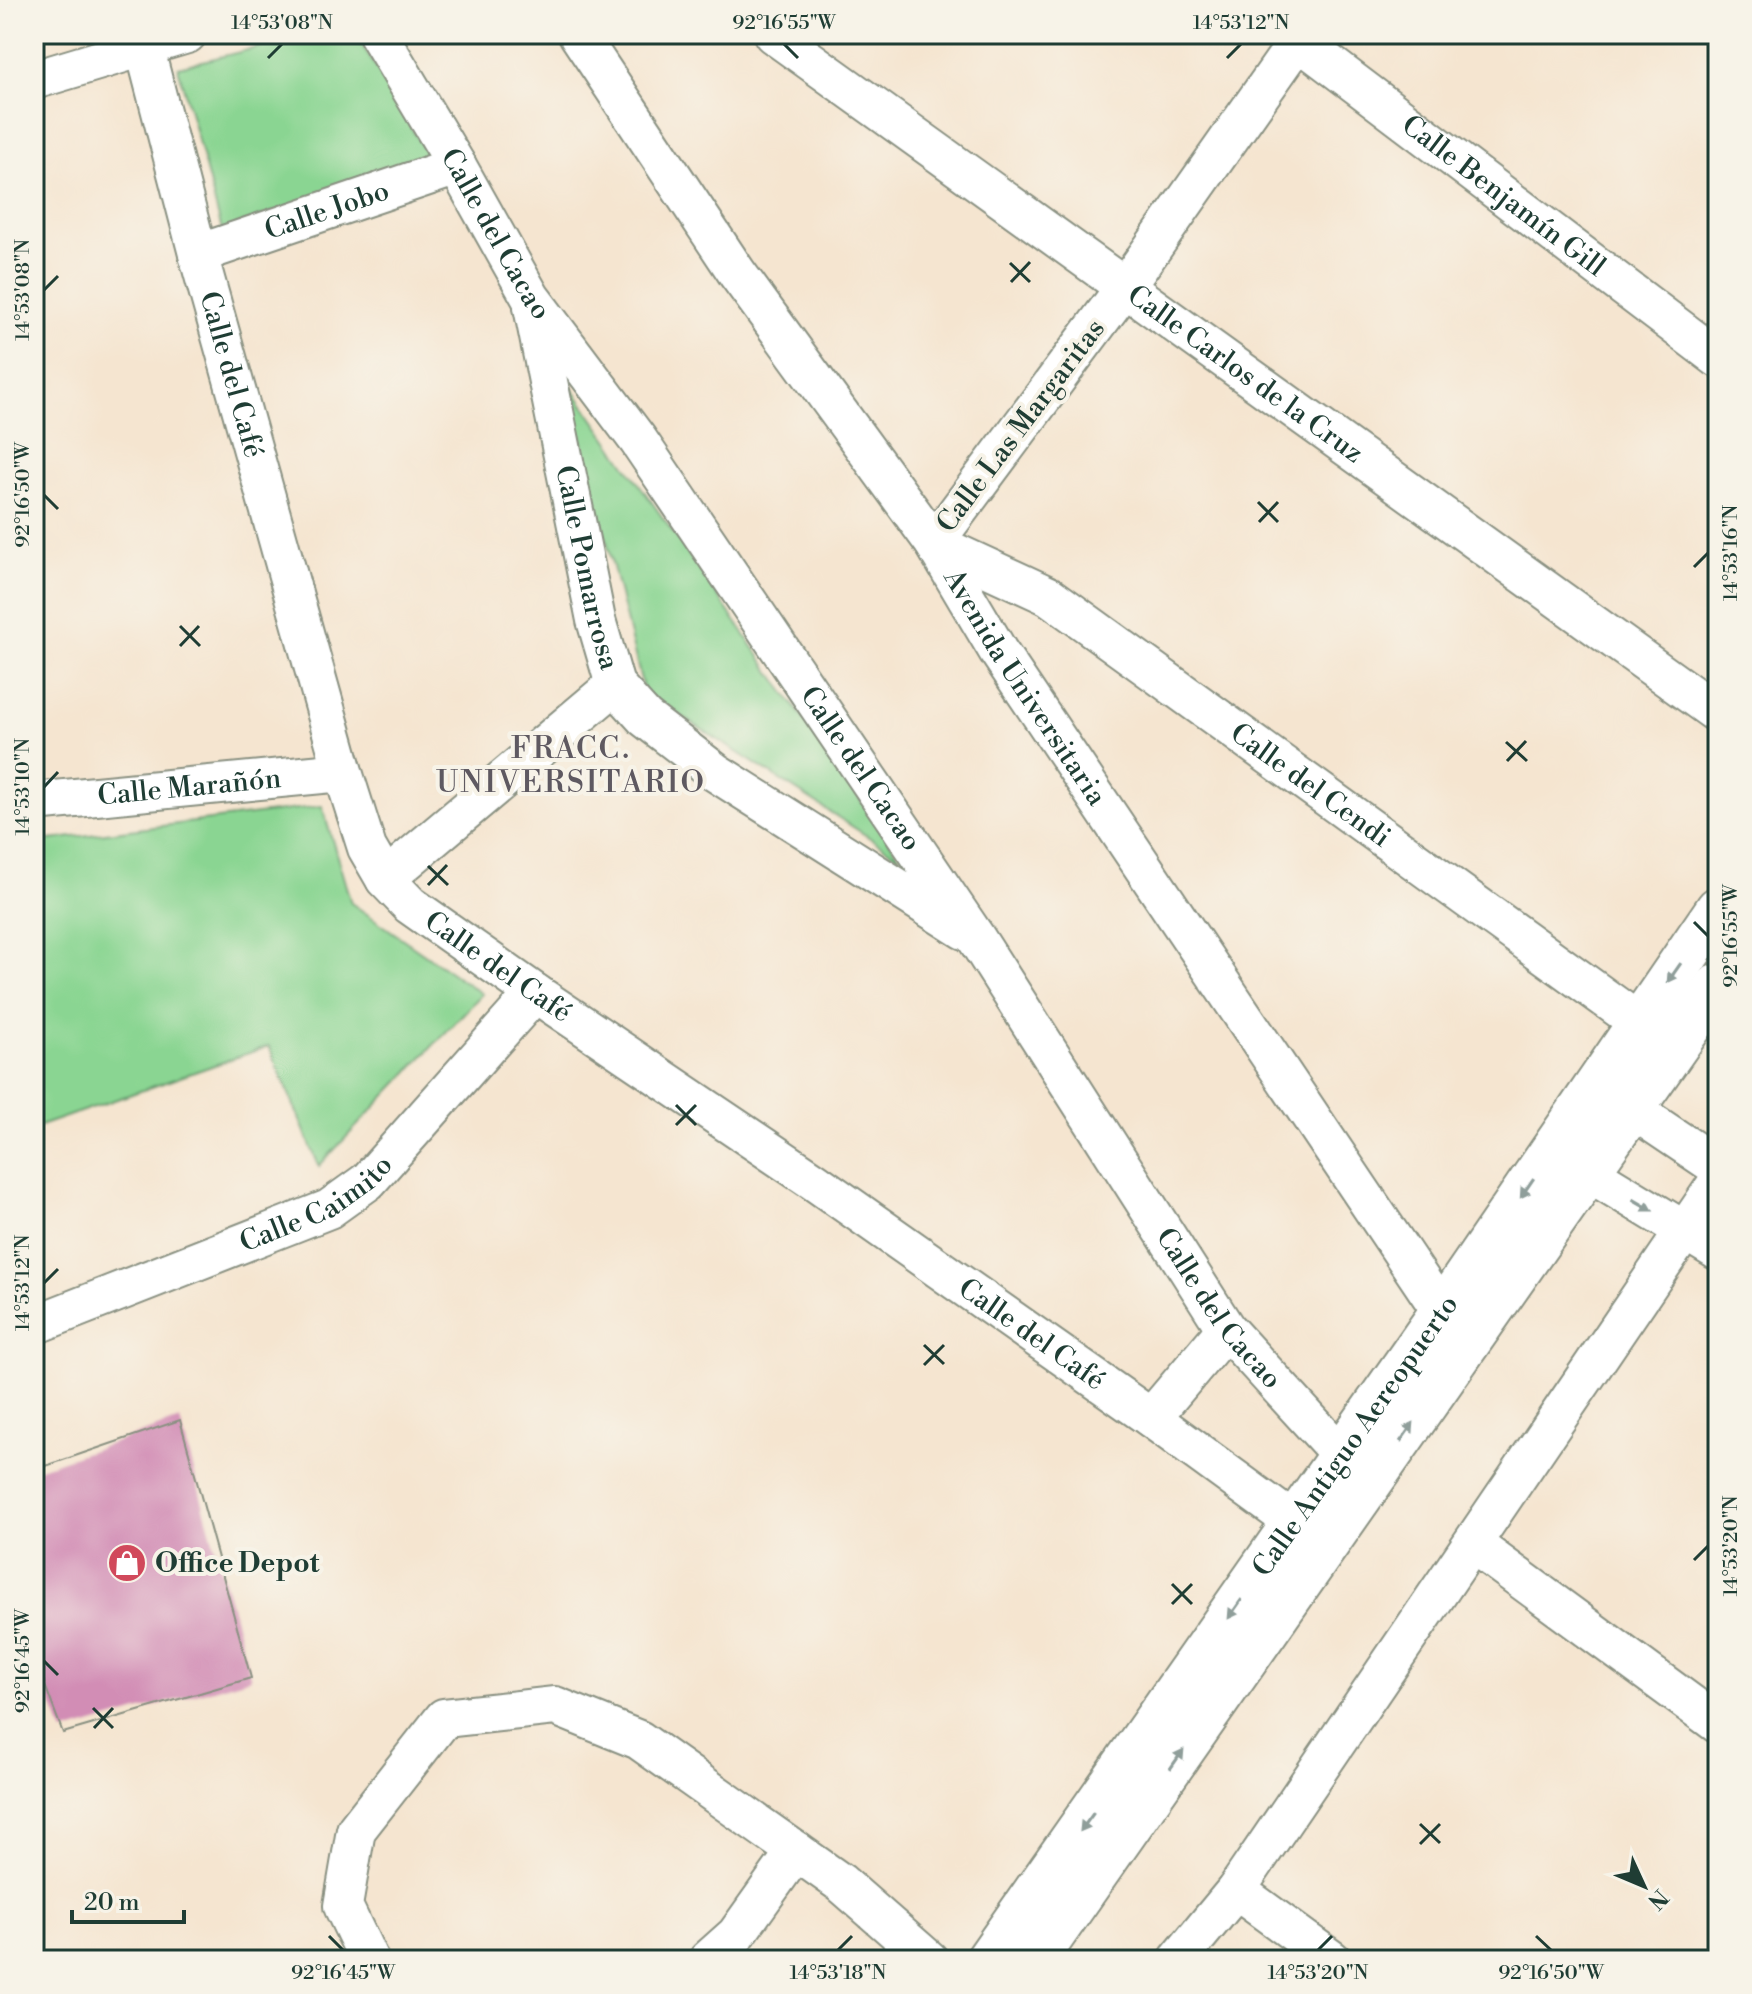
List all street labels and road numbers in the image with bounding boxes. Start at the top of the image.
street label: Calle Benjamín Gill [1395,107,1613,284]
street label: Calle del Cacao [433,142,559,327]
street label: Calle Jobo [260,173,394,248]
street label: Calle Carlos de la Cruz [1120,277,1370,471]
street label: Calle del Café [192,287,272,462]
street label: Calle Las Margaritas [929,312,1113,540]
street label: Calle Pomarrosa [548,462,627,675]
street label: Avenida Universitaria [935,562,1115,813]
street label: Calle del Cacao [793,679,929,858]
street label: Calle del Cendi [1223,715,1397,855]
street label: Calle Marañón [96,761,283,813]
street label: Calle del Café [418,903,578,1030]
street label: Calle Caimito [234,1148,400,1260]
street label: Calle del Cacao [1148,1221,1289,1396]
street label: Calle del Café [952,1271,1112,1398]
street label: Calle Antiguo Aereopuerto [1244,1288,1466,1583]

